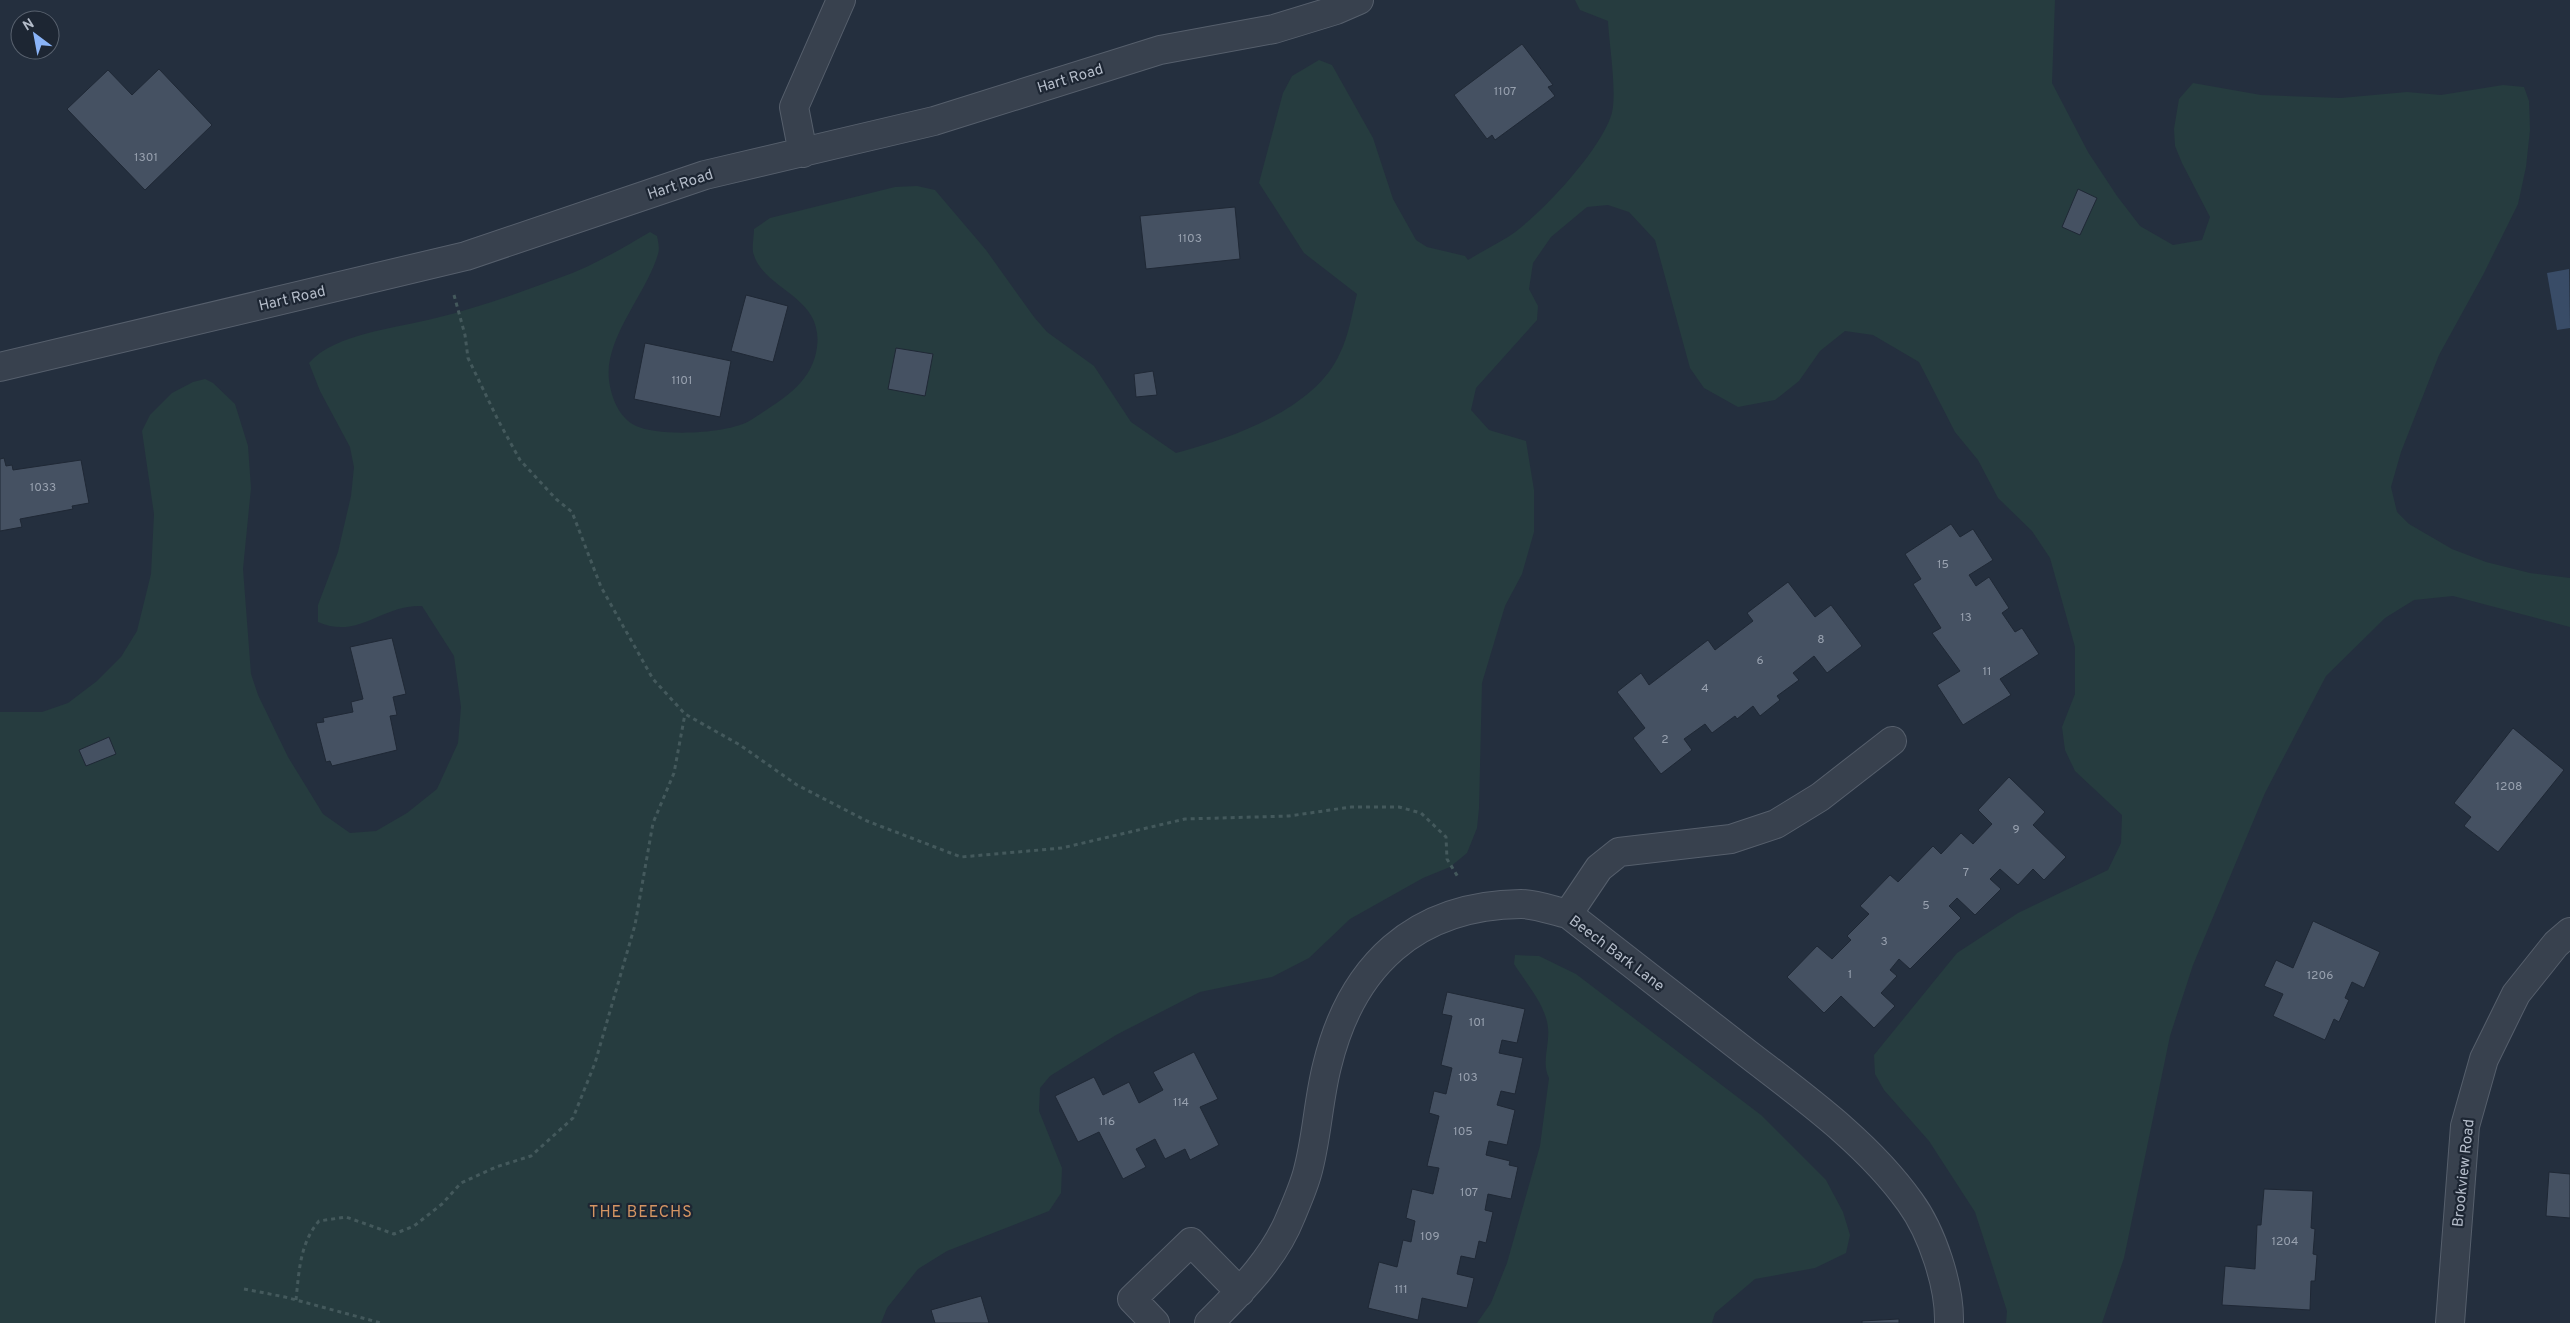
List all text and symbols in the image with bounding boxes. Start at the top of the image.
north arrow [10,10,60,60]
text: N [20,15,38,35]
street label: Hart Road [1035,60,1106,98]
house number: 1107 [1494,84,1516,100]
house number: 1301 [134,150,158,166]
street label: Hart Road [645,166,716,205]
house number: 1103 [1178,231,1202,247]
street label: Hart Road [257,283,328,316]
house number: 1101 [671,373,693,389]
house number: 1033 [30,480,56,496]
house number: 15 [1937,557,1949,573]
house number: 13 [1960,610,1972,626]
house number: 8 [1817,632,1825,648]
house number: 6 [1756,653,1764,669]
house number: 11 [1983,664,1991,680]
house number: 4 [1701,681,1709,697]
house number: 2 [1661,732,1669,748]
house number: 1208 [2496,779,2522,795]
house number: 9 [2012,822,2020,838]
house number: 7 [1963,865,1969,881]
house number: 5 [1922,898,1930,914]
street label: Beech Bark Lane [1565,912,1668,996]
house number: 3 [1880,934,1888,950]
house number: 1 [1848,967,1852,983]
house number: 1206 [2307,968,2333,984]
house number: 101 [1469,1015,1485,1031]
house number: 103 [1458,1070,1478,1086]
house number: 114 [1173,1095,1189,1111]
house number: 116 [1099,1114,1115,1130]
street label: Brookview Road [2449,1118,2480,1228]
house number: 105 [1453,1124,1473,1140]
house number: 107 [1460,1185,1478,1201]
district label: THE BEECHS [589,1203,693,1223]
house number: 109 [1420,1229,1440,1245]
house number: 1204 [2272,1234,2298,1250]
house number: 111 [1394,1282,1408,1298]

